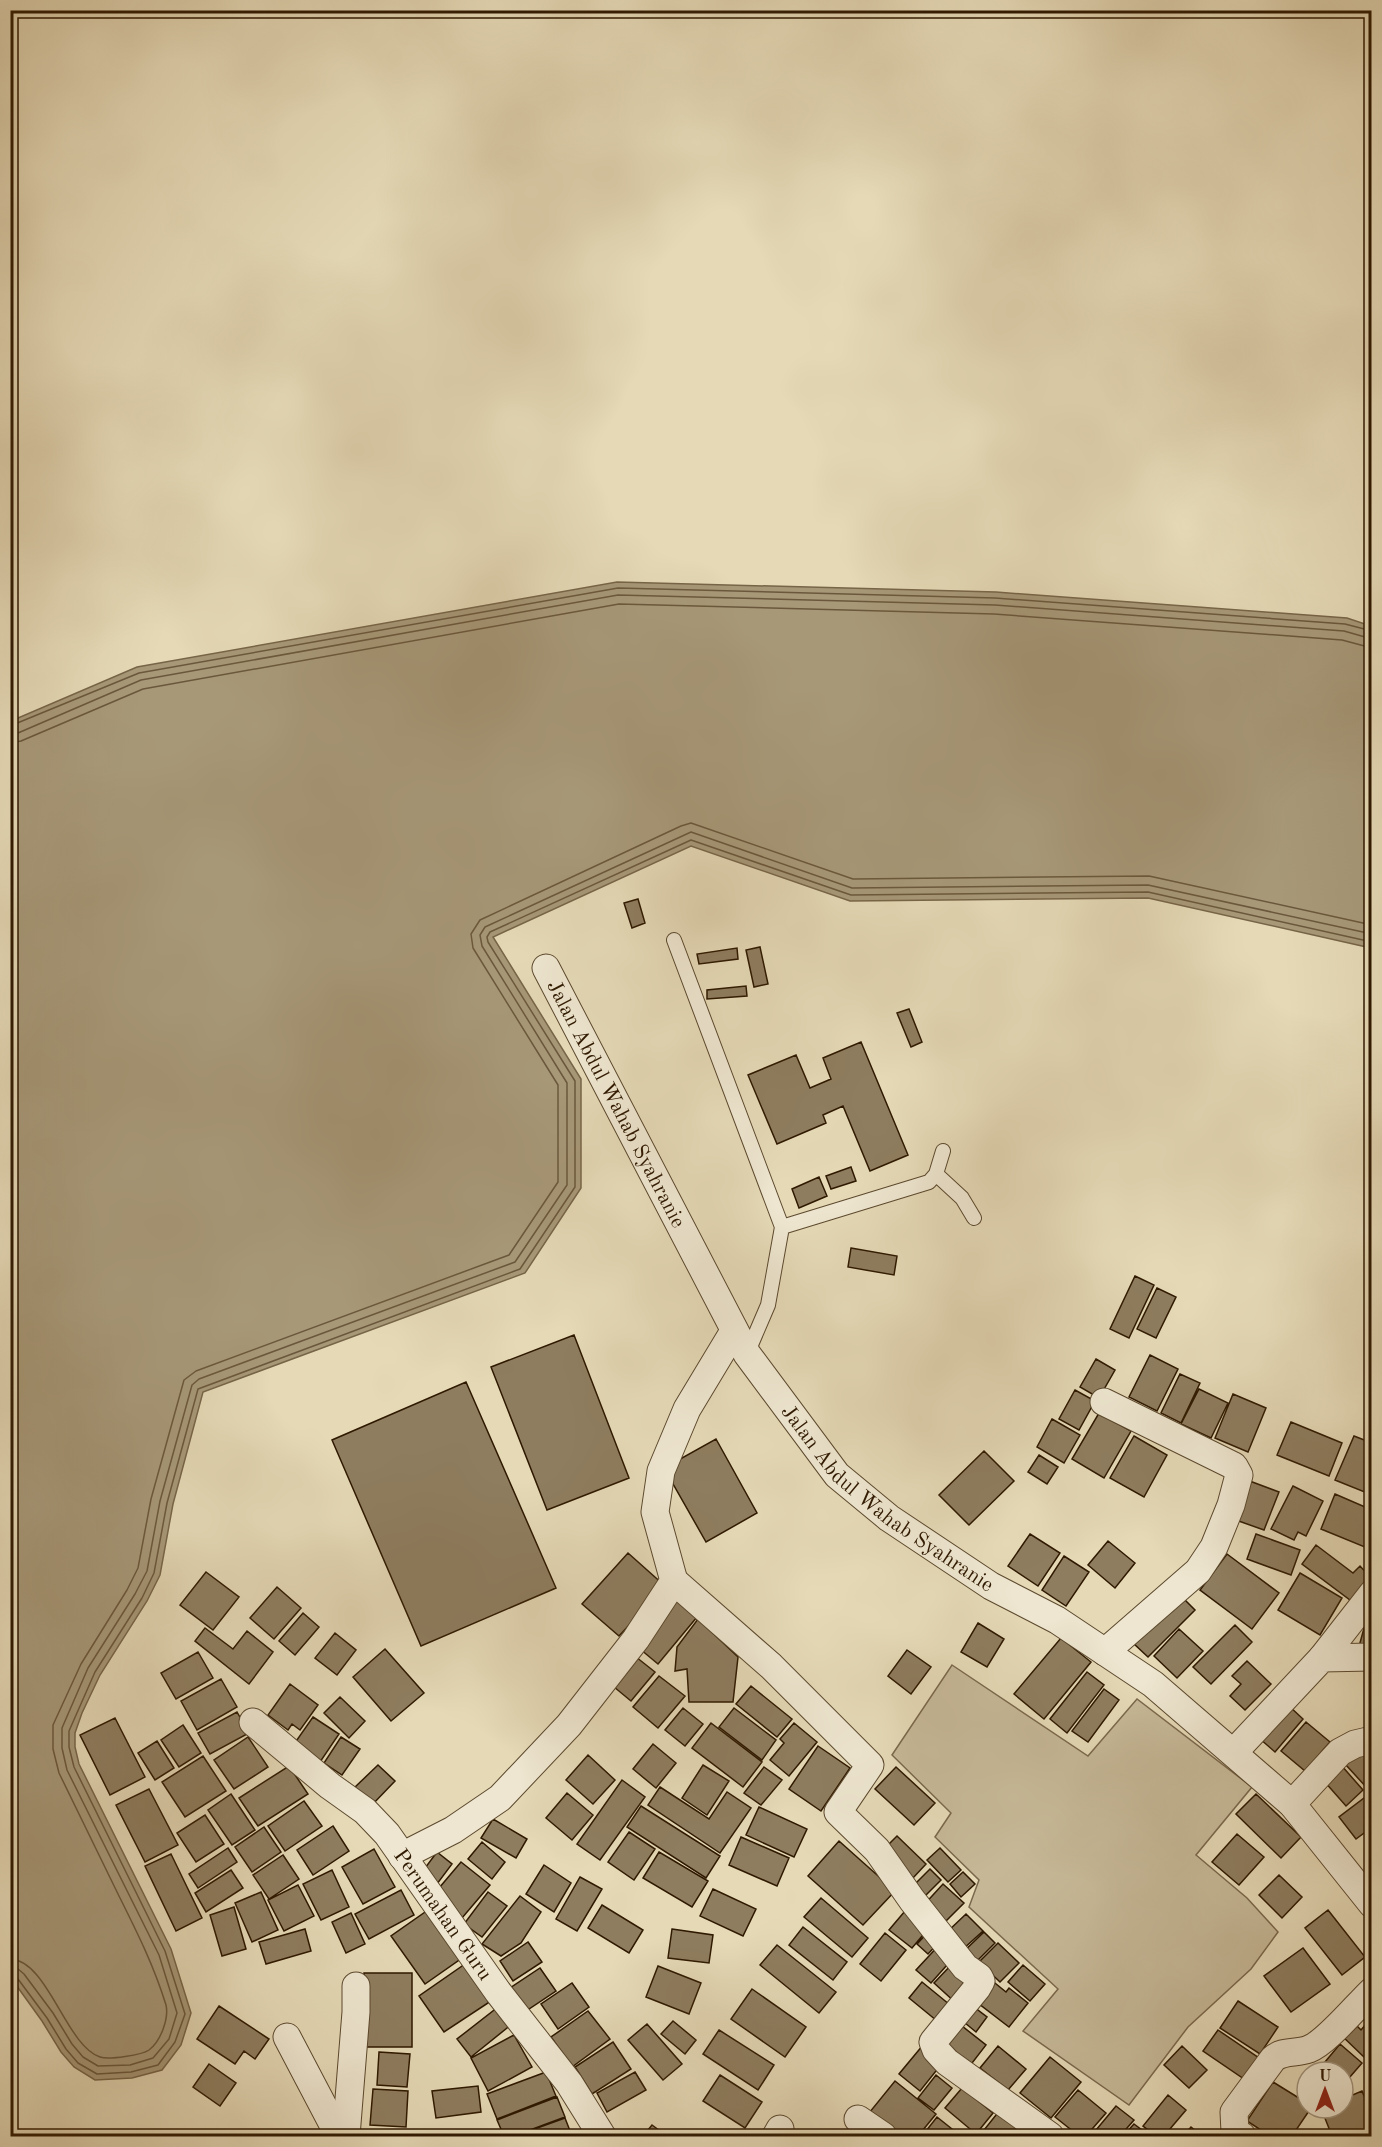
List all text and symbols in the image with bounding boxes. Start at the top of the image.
street label: Jalan Abdul Wahab Syahranie [542,977,688,1232]
street label: Jalan Abdul Wahab Syahranie [777,1401,997,1597]
street label: Perumahan Guru [389,1846,495,1985]
north arrow [1295,2060,1355,2120]
text: U [1319,2069,1332,2085]

